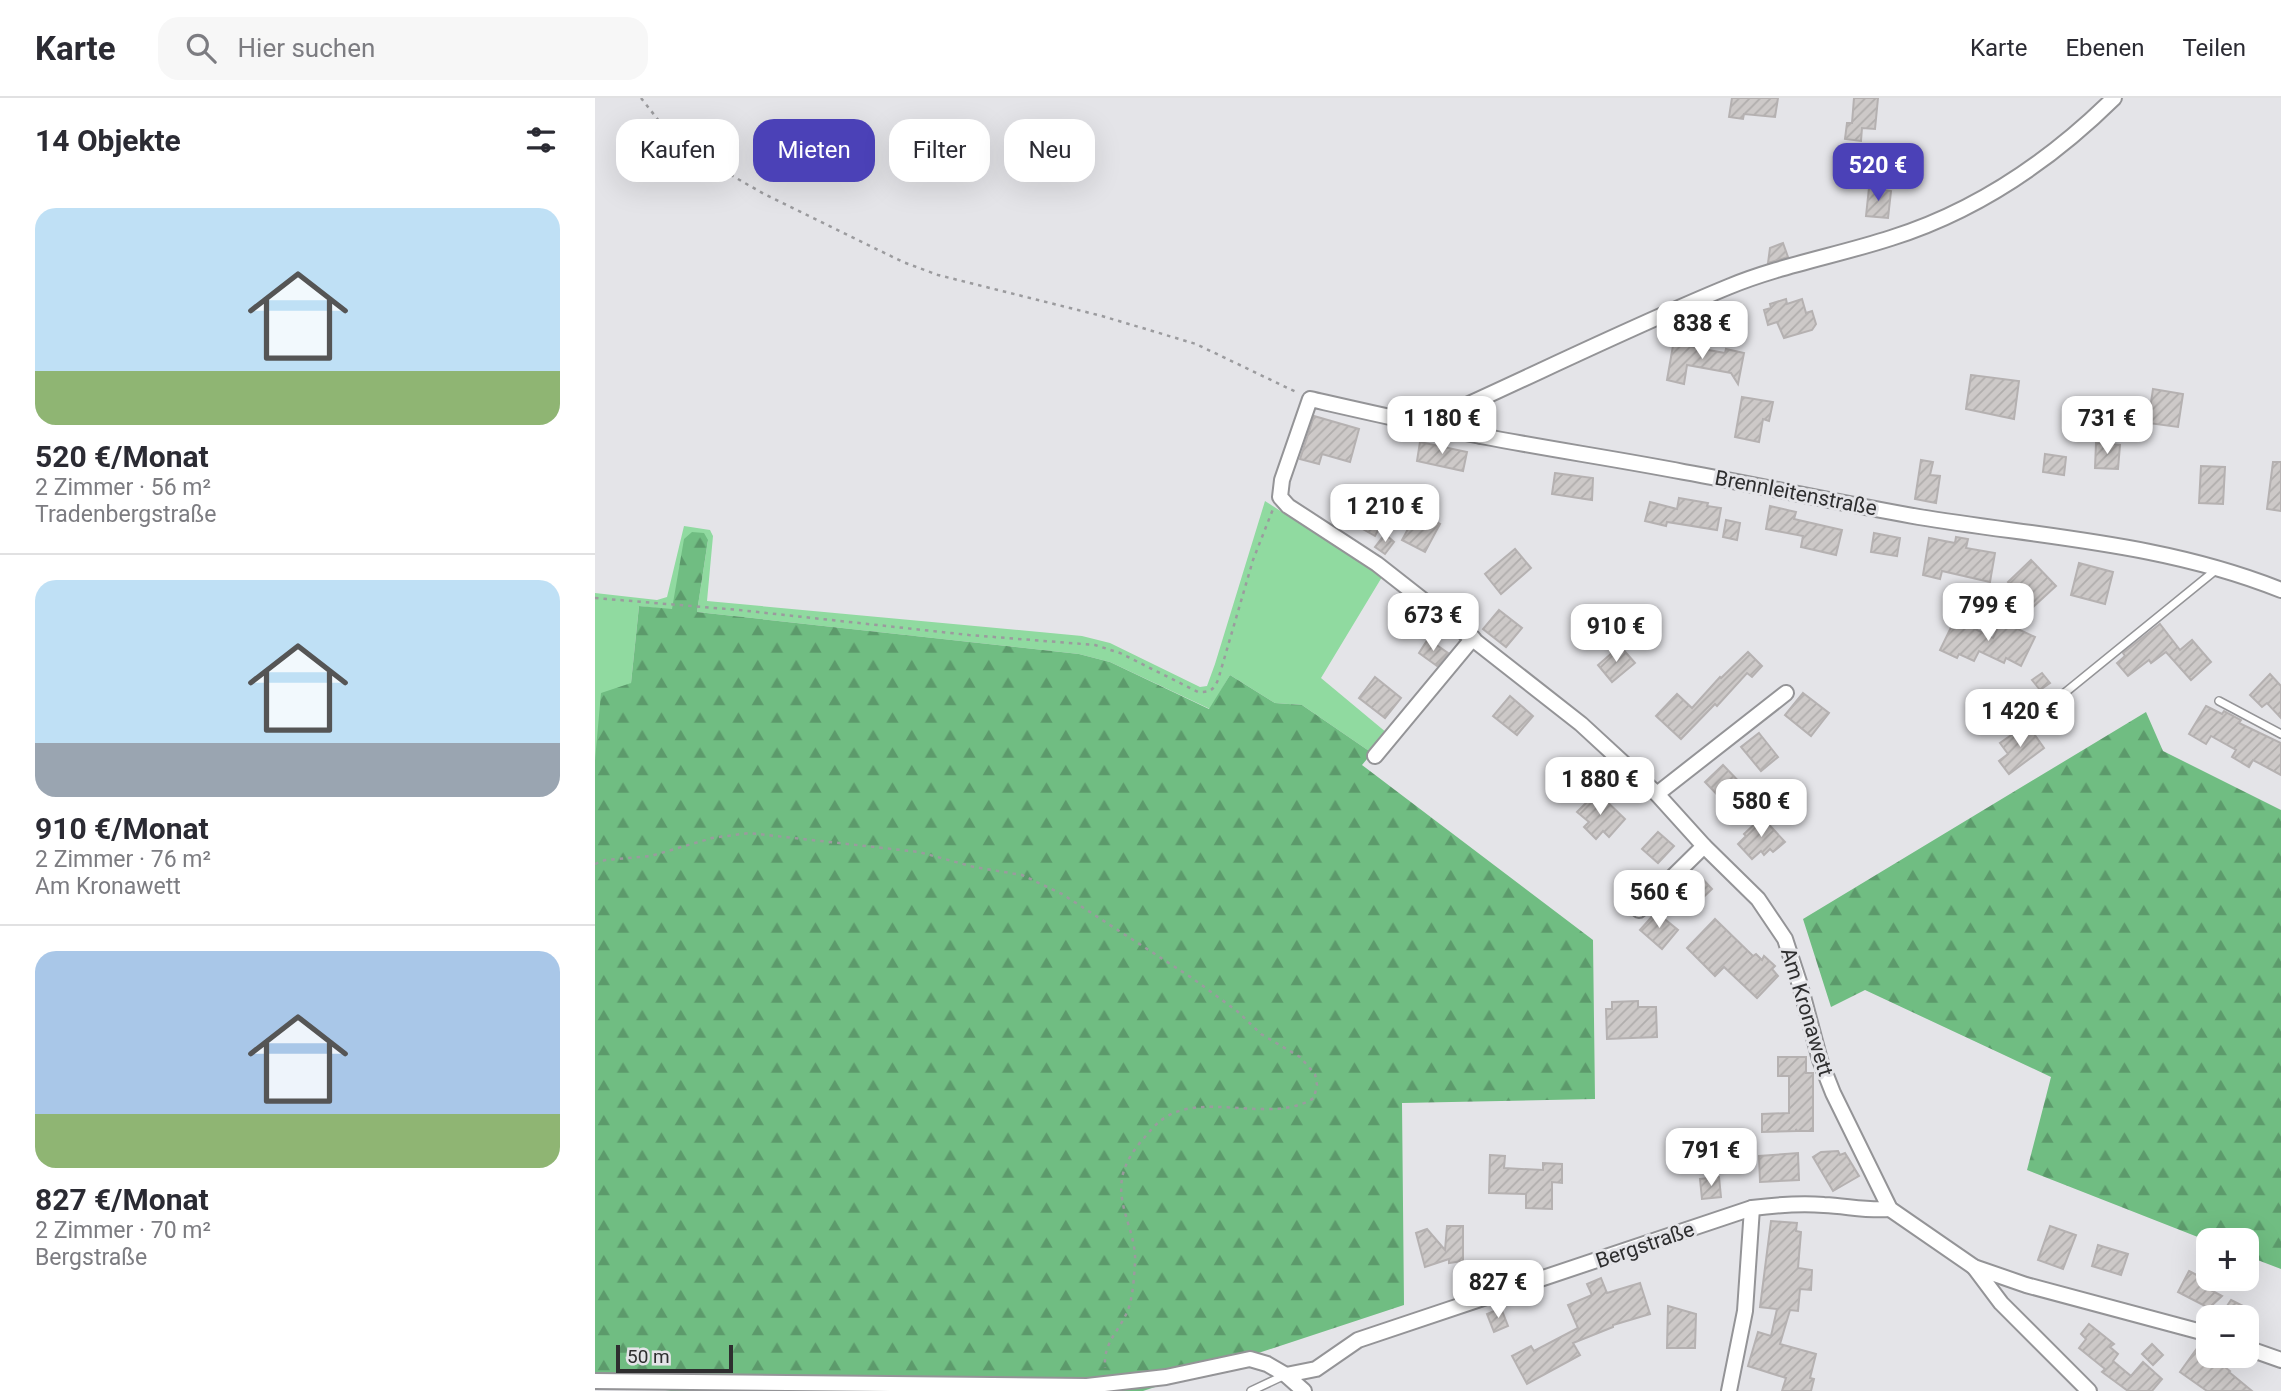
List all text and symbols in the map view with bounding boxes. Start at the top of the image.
search box [158,17,648,80]
text: Karte [35,29,116,68]
icon: search [182,29,220,67]
text: Hier suchen [238,33,375,63]
text: Karte [1970,34,2027,62]
text: Ebenen [2065,34,2144,62]
text: Teilen [2182,34,2246,62]
chip: Kaufen [616,119,739,182]
chip: Mieten [753,119,875,182]
chip: Filter [889,119,990,182]
chip: Neu [1004,119,1095,182]
icon: filters [522,121,560,159]
text: 14 Objekte [35,123,181,158]
pin: 520 € [1829,144,1927,203]
text: 520 € [1849,152,1907,179]
icon: home [235,253,361,379]
pin: 838 € [1653,302,1751,361]
text: 838 € [1673,310,1731,337]
pin: 1 180 € [1377,396,1507,456]
pin: 731 € [2058,396,2156,456]
text: 1 180 € [1403,405,1481,432]
text: 731 € [2078,405,2136,432]
text: 520 €/Monat [35,439,209,474]
street label: Brennleitenstraße [1713,466,1879,520]
text: 2 Zimmer · 56 m² [35,474,211,501]
pin: 1 210 € [1320,484,1450,544]
text: 1 210 € [1346,493,1424,520]
text: Tradenbergstraße [35,501,216,528]
pin: 799 € [1939,584,2037,643]
text: 799 € [1959,592,2017,619]
pin: 673 € [1384,594,1482,653]
text: 673 € [1404,602,1462,629]
pin: 910 € [1567,604,1665,664]
text: 910 € [1587,613,1645,640]
icon: home [235,625,361,751]
pin: 1 420 € [1955,690,2085,749]
text: 1 420 € [1981,698,2059,725]
pin: 1 880 € [1535,758,1665,817]
text: 1 880 € [1561,766,1639,793]
pin: 580 € [1712,780,1810,839]
text: 580 € [1732,788,1790,815]
text: 910 €/Monat [35,811,209,846]
text: 2 Zimmer · 76 m² [35,846,211,873]
pin: 560 € [1610,870,1708,930]
text: Am Kronawett [35,873,181,900]
text: 560 € [1630,879,1688,906]
street label: Am Kronawett [1776,945,1838,1079]
icon: home [235,996,361,1122]
pin: 791 € [1662,1128,1760,1188]
text: 791 € [1682,1137,1740,1164]
text: 827 €/Monat [35,1182,209,1217]
text: 2 Zimmer · 70 m² [35,1217,211,1244]
street label: Bergstraße [1593,1217,1697,1273]
map controls [2196,1228,2259,1368]
button: + [2196,1228,2259,1291]
text: Bergstraße [35,1244,147,1271]
pin: 827 € [1449,1260,1547,1320]
text: 827 € [1469,1269,1527,1296]
button: − [2196,1305,2259,1368]
scale bar [616,1342,733,1374]
text: 50 m [627,1345,670,1368]

